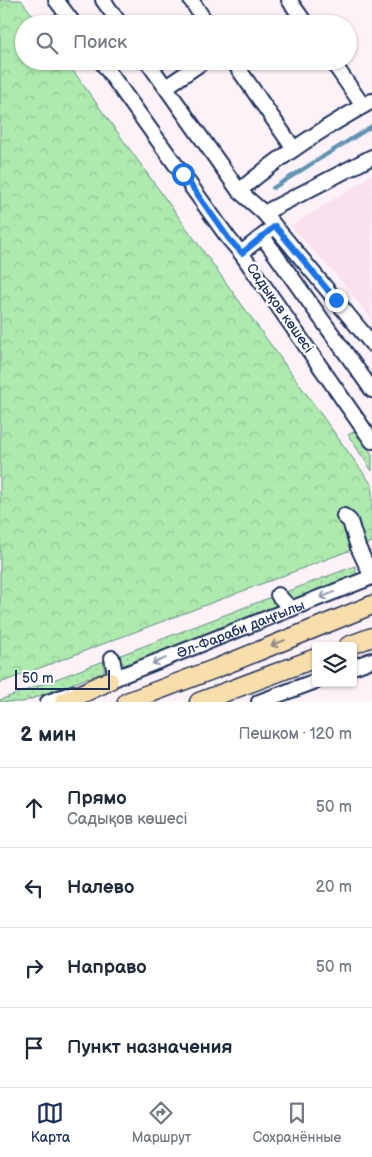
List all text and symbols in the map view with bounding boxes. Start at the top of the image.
search box [15,15,357,70]
icon: search [33,29,61,57]
text: Поиск [73,31,127,54]
route start [172,163,195,186]
street label: Садықов көшесі [243,260,317,356]
route end [325,289,348,312]
one-way arrow [320,590,335,600]
street label: Әл-Фараби даңғылы [174,596,307,662]
one-way arrow [271,639,286,648]
map controls [312,642,357,687]
button: layers [312,642,357,687]
one-way arrow [152,657,168,666]
scale bar [15,667,110,690]
text: 50 m [22,670,54,687]
text: 2 мин [20,722,76,747]
text: Пешком · 120 m [239,725,352,744]
text: Прямо [67,787,127,810]
icon: ahead [20,794,48,822]
text: 50 m [316,798,352,817]
text: Садықов көшесі [67,810,187,829]
icon: left [20,874,48,902]
text: Налево [67,876,134,899]
text: 20 m [316,878,352,897]
icon: right [20,954,48,982]
text: Направо [67,956,147,979]
text: 50 m [316,958,352,977]
icon: arrive [20,1034,48,1062]
text: Пункт назначения [67,1036,232,1059]
tab: Карта [31,1099,70,1146]
tab: Маршрут [132,1099,191,1146]
tab: Сохранённые [253,1099,341,1146]

